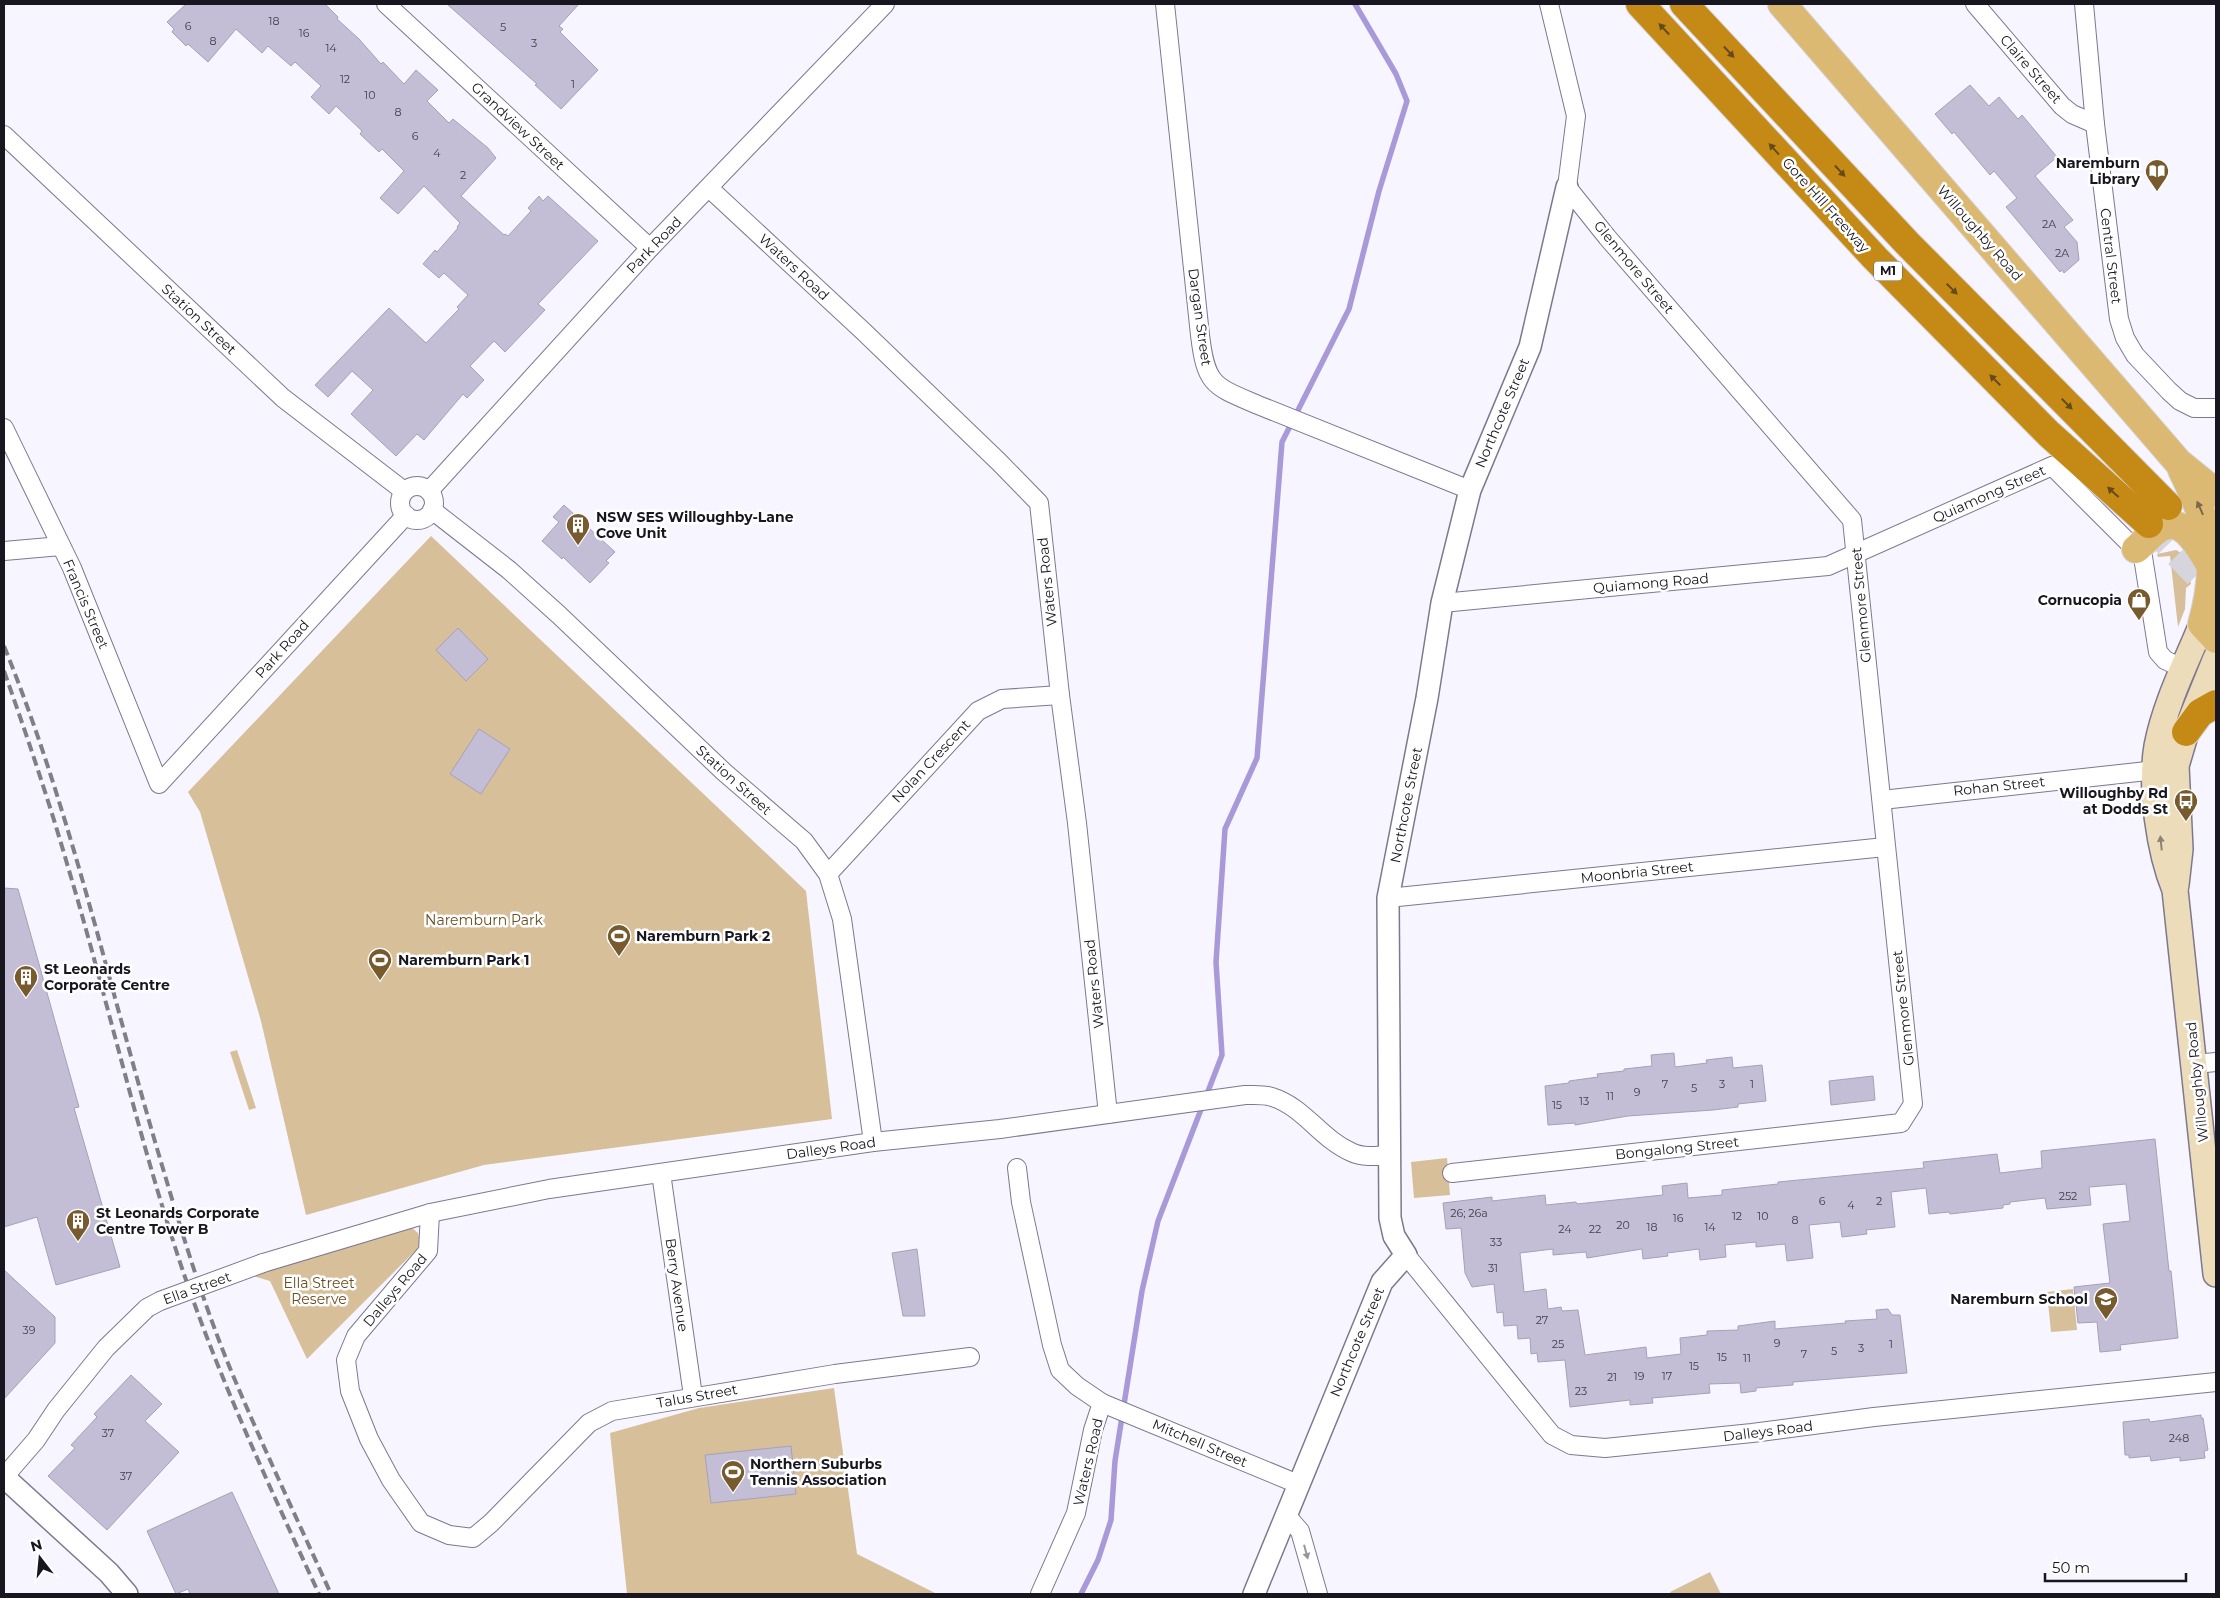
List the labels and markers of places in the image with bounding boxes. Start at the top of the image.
place label: Naremburn Library [2056,154,2141,188]
library icon: Naremburn Library [2144,158,2170,192]
place label: NSW SES Willoughby-Lane Cove Unit [596,508,794,542]
building icon: NSW SES Willoughby-Lane Cove Unit [565,512,591,546]
shop icon: Cornucopia [2126,587,2152,621]
place label: Cornucopia [2038,591,2122,609]
place label: Willoughby Rd at Dodds St [2059,784,2168,818]
bus stop icon: Willoughby Rd at Dodds St [2173,788,2199,822]
sports icon: Naremburn Park 2 [606,923,632,957]
place label: Naremburn Park 2 [636,927,770,945]
sports icon: Naremburn Park 1 [367,947,393,981]
place label: Naremburn Park 1 [398,951,530,969]
place label: St Leonards Corporate Centre [44,960,170,994]
building icon: St Leonards Corporate Centre [13,964,39,998]
place label: St Leonards Corporate Centre Tower B [96,1204,260,1238]
building icon: St Leonards Corporate Centre Tower B [65,1208,91,1242]
school or university icon: Naremburn School [2093,1286,2119,1320]
place label: Naremburn School [1950,1290,2088,1308]
place label: Northern Suburbs Tennis Association [750,1455,887,1489]
sports icon: Northern Suburbs Tennis Association [720,1459,746,1493]

